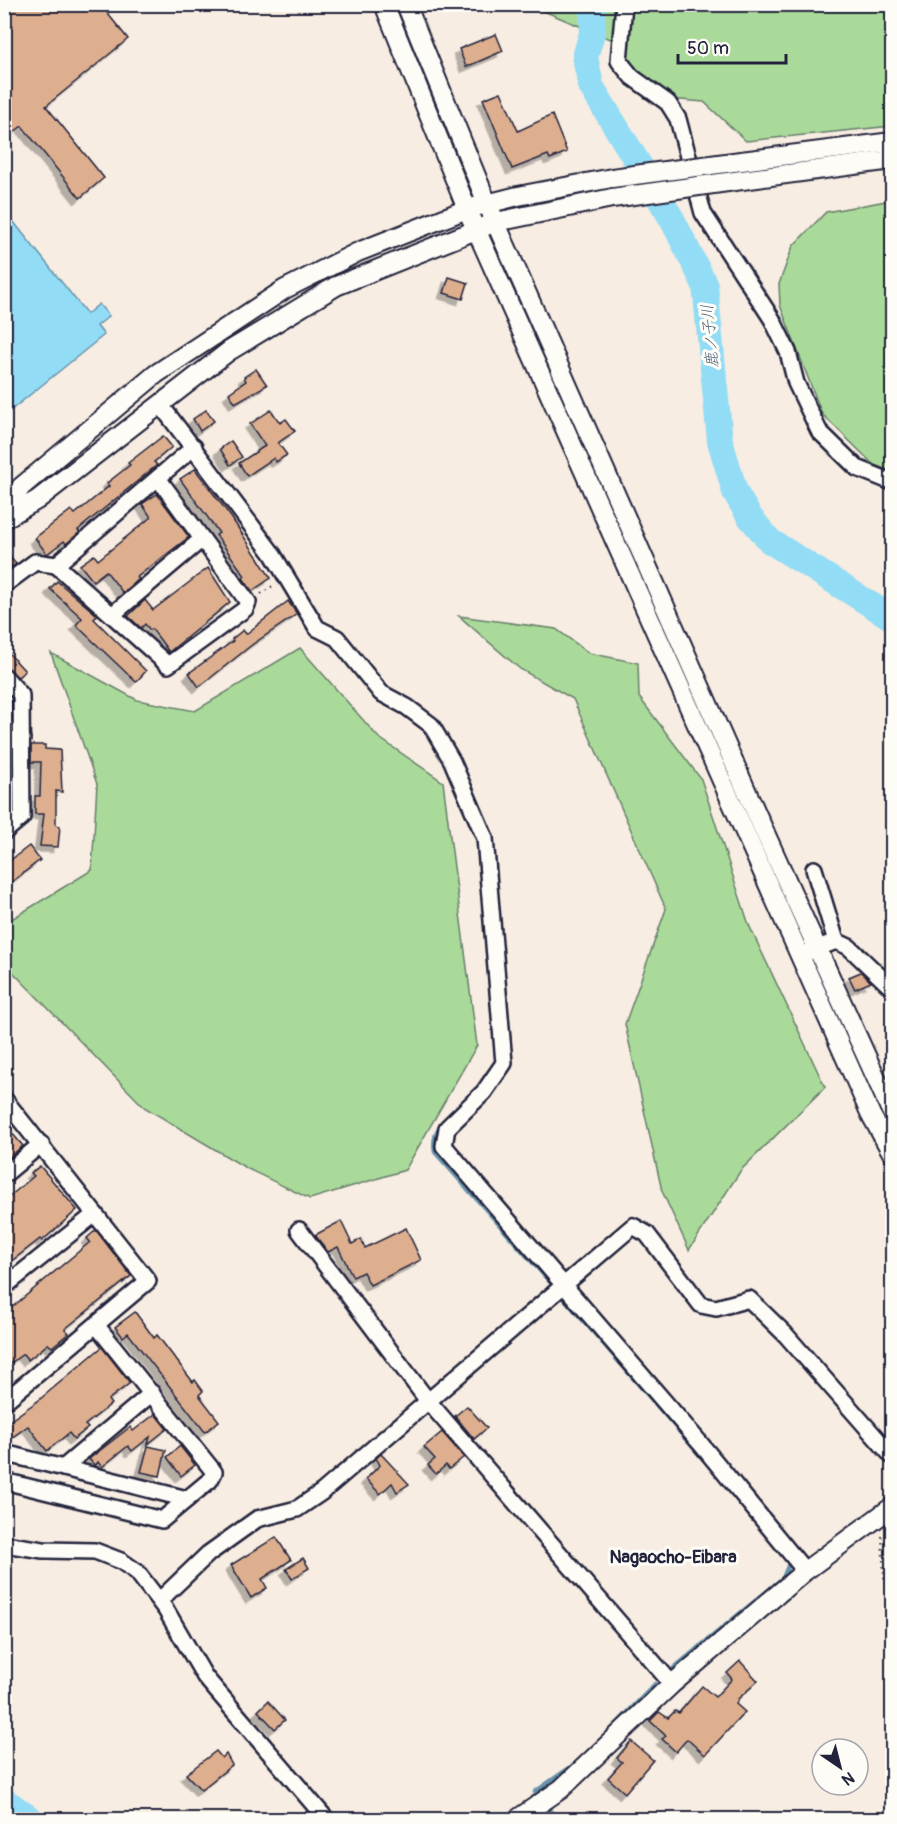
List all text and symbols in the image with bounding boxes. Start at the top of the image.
scale bar [678,27,786,65]
text: 50 m [687,37,729,60]
water label: 鹿ノ子川 [697,303,723,369]
district label: Nagaocho-Eibara [609,1546,737,1569]
north arrow [810,1737,870,1797]
text: N [838,1767,858,1790]

